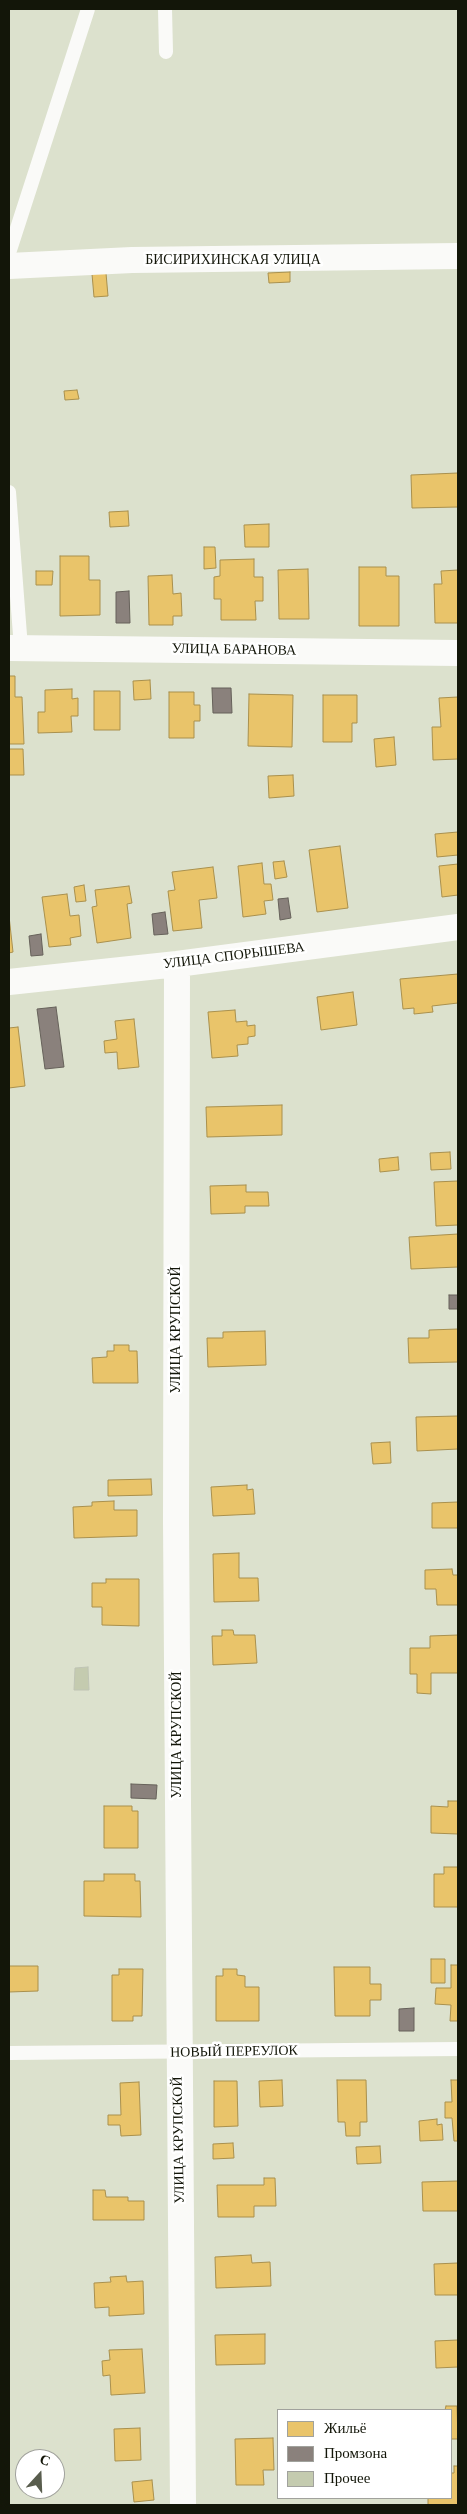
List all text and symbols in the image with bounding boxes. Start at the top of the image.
street label: БИСИРИХИНСКАЯ УЛИЦА [145,252,321,268]
street label: УЛИЦА БАРАНОВА [172,641,296,659]
street label: УЛИЦА СПОРЫШЕВА [162,939,306,973]
street label: УЛИЦА КРУПСКОЙ [168,1266,184,1394]
street label: УЛИЦА КРУПСКОЙ [169,1671,185,1799]
street label: НОВЫЙ ПЕРЕУЛОК [170,2042,298,2062]
street label: УЛИЦА КРУПСКОЙ [169,2076,189,2204]
legend [277,2409,452,2499]
text: Жильё [324,2420,366,2436]
text: Промзона [324,2445,387,2461]
north arrow [15,2449,65,2499]
text: С [38,2452,52,2469]
text: Прочее [324,2470,370,2486]

